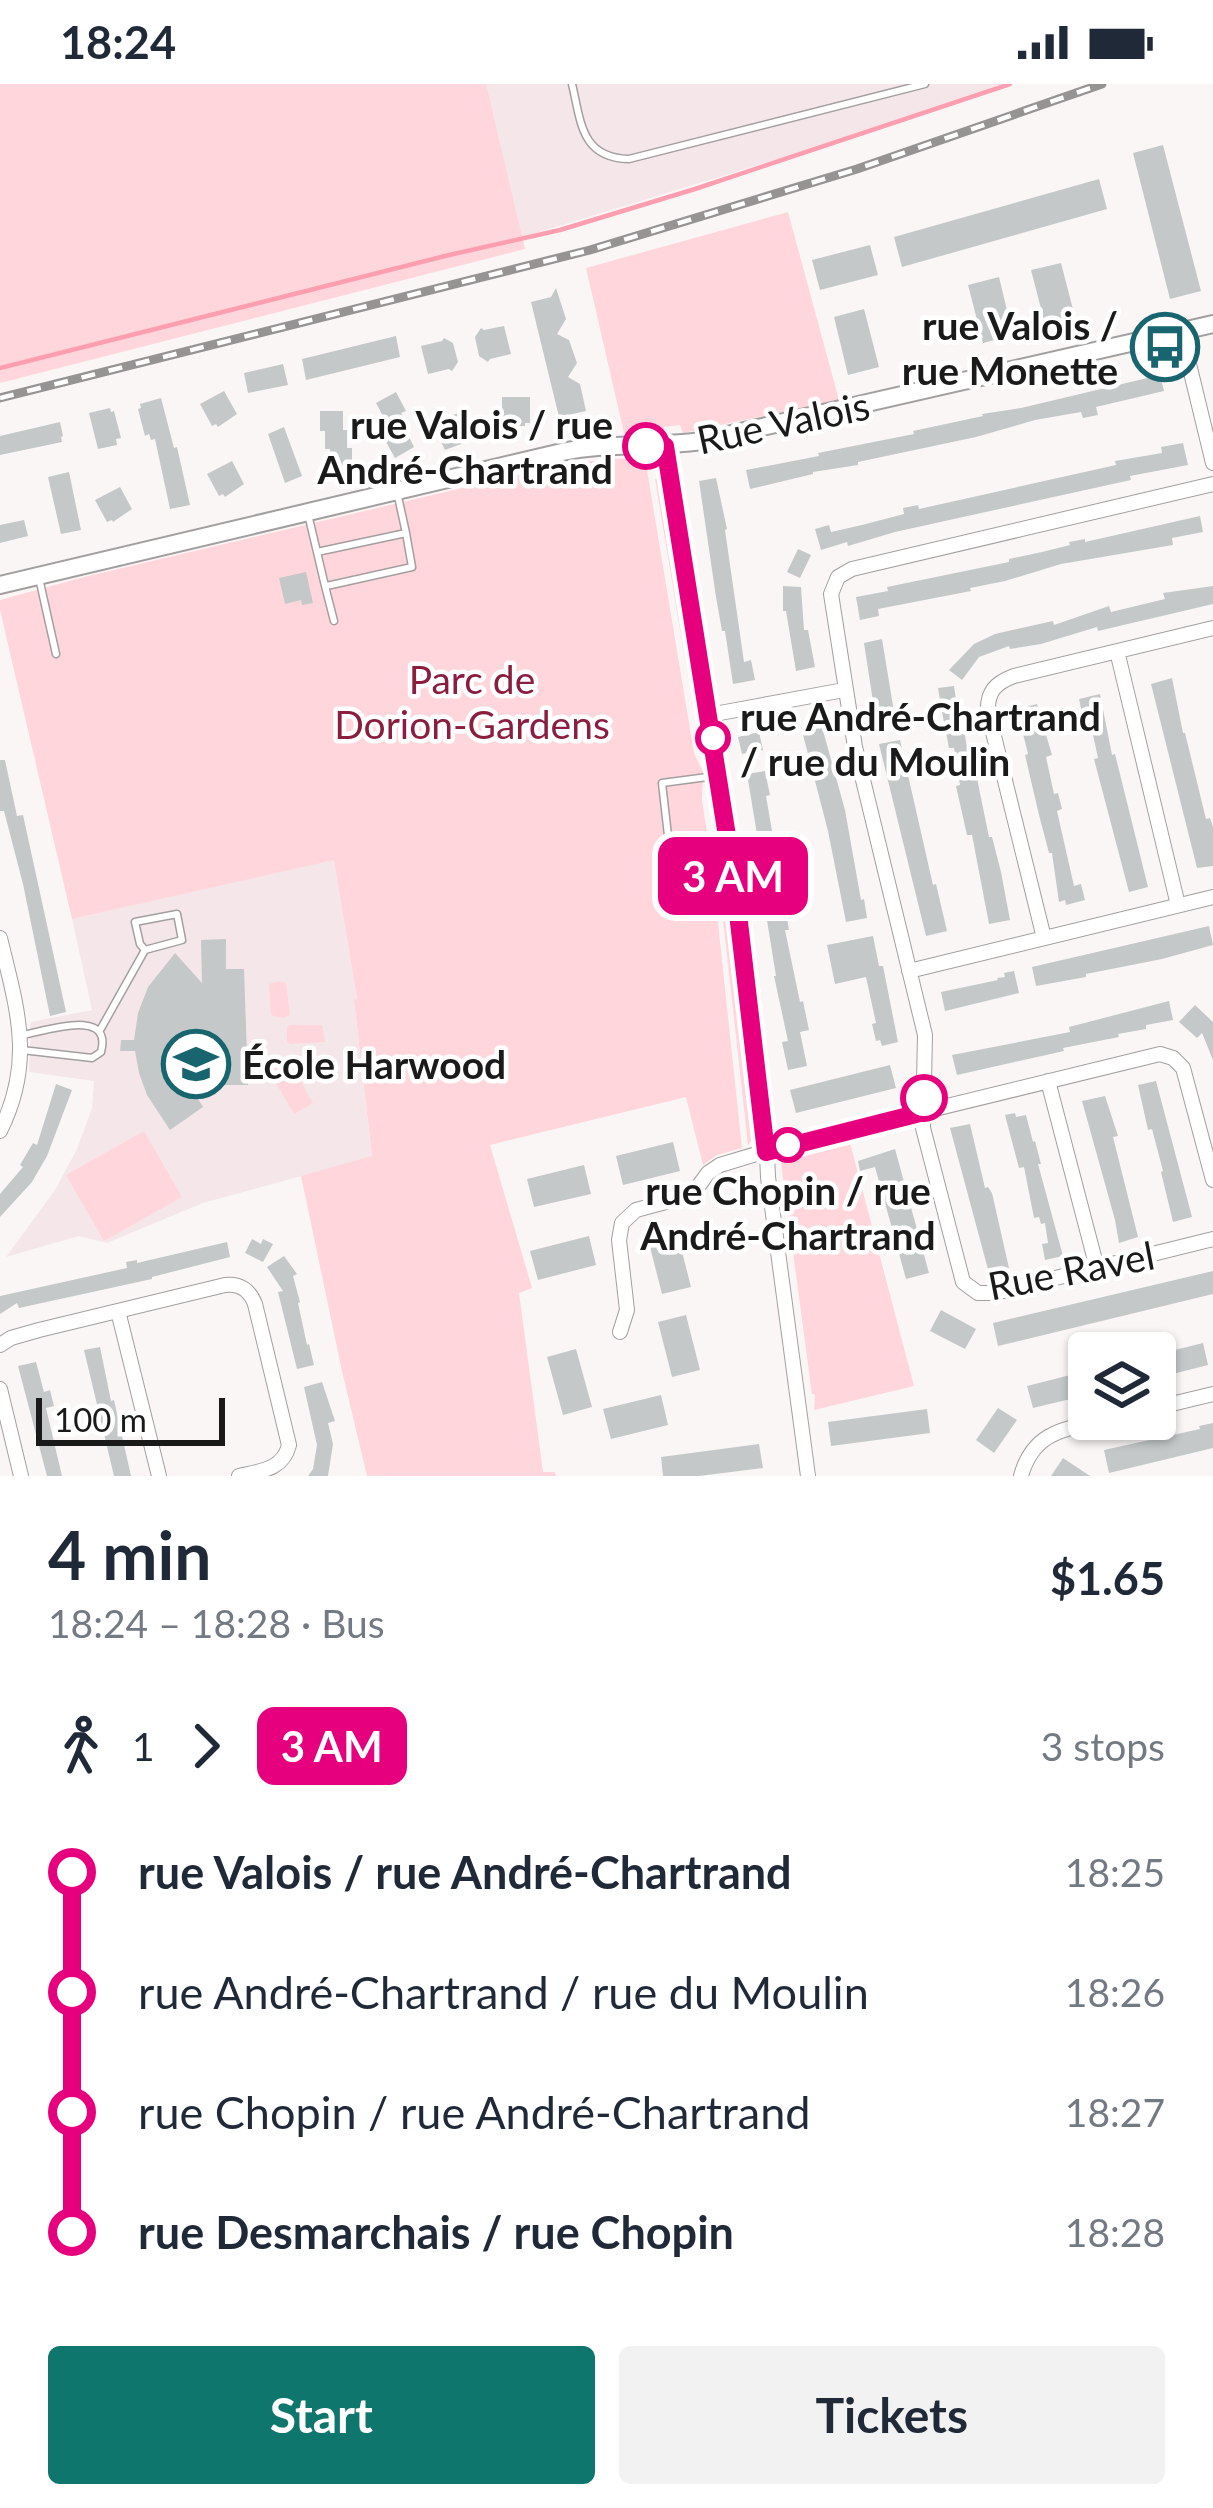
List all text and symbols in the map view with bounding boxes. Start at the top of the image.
text: 18:24 [60,15,176,69]
place label: rue Valois / rue Monette [902,302,1118,393]
bus stop icon: rue Valois / rue Monette [1130,312,1200,382]
street label: Rue Valois [693,381,873,463]
place label: rue Valois / rue André-Chartrand [317,401,613,492]
marker: rue Valois / rue André-Chartrand [624,424,668,468]
park label: Parc de Dorion-Gardens [334,656,610,747]
place label: rue André-Chartrand / rue du Moulin [740,693,1101,784]
marker: rue André-Chartrand / rue du Moulin [697,722,729,754]
line badge: 3 AM [649,837,817,915]
text: 3 AM [682,851,784,901]
school or university icon: École Harwood [161,1029,231,1099]
place label: École Harwood [242,1041,506,1087]
unlabelled marker [902,1076,946,1120]
marker: rue Chopin / rue André-Chartrand [772,1129,804,1161]
place label: rue Chopin / rue André-Chartrand [639,1167,936,1258]
street label: Rue Ravel [984,1231,1158,1309]
map controls [1068,1332,1176,1440]
button: layers [1068,1332,1176,1440]
scale bar [36,1392,225,1445]
text: 100 m [54,1399,147,1439]
text: 4 min [48,1515,212,1594]
text: $1.65 [1050,1551,1165,1605]
text: 18:24 – 18:28 · Bus [48,1600,385,1646]
icon: walk [48,1713,114,1779]
icon: forward [173,1713,239,1779]
text: 3 AM [281,1721,383,1771]
text: 1 [132,1723,155,1769]
text: 3 stops [1041,1723,1165,1769]
text: rue Valois / rue André-Chartrand [138,1845,792,1899]
text: 18:25 [1065,1849,1165,1895]
text: rue André-Chartrand / rue du Moulin [138,1965,869,2019]
text: 18:26 [1065,1969,1165,2015]
text: rue Chopin / rue André-Chartrand [138,2085,811,2139]
text: 18:27 [1065,2089,1165,2135]
text: rue Desmarchais / rue Chopin [138,2205,734,2259]
text: 18:28 [1065,2209,1165,2255]
button: Start [48,2346,595,2484]
button: Tickets [619,2346,1165,2484]

